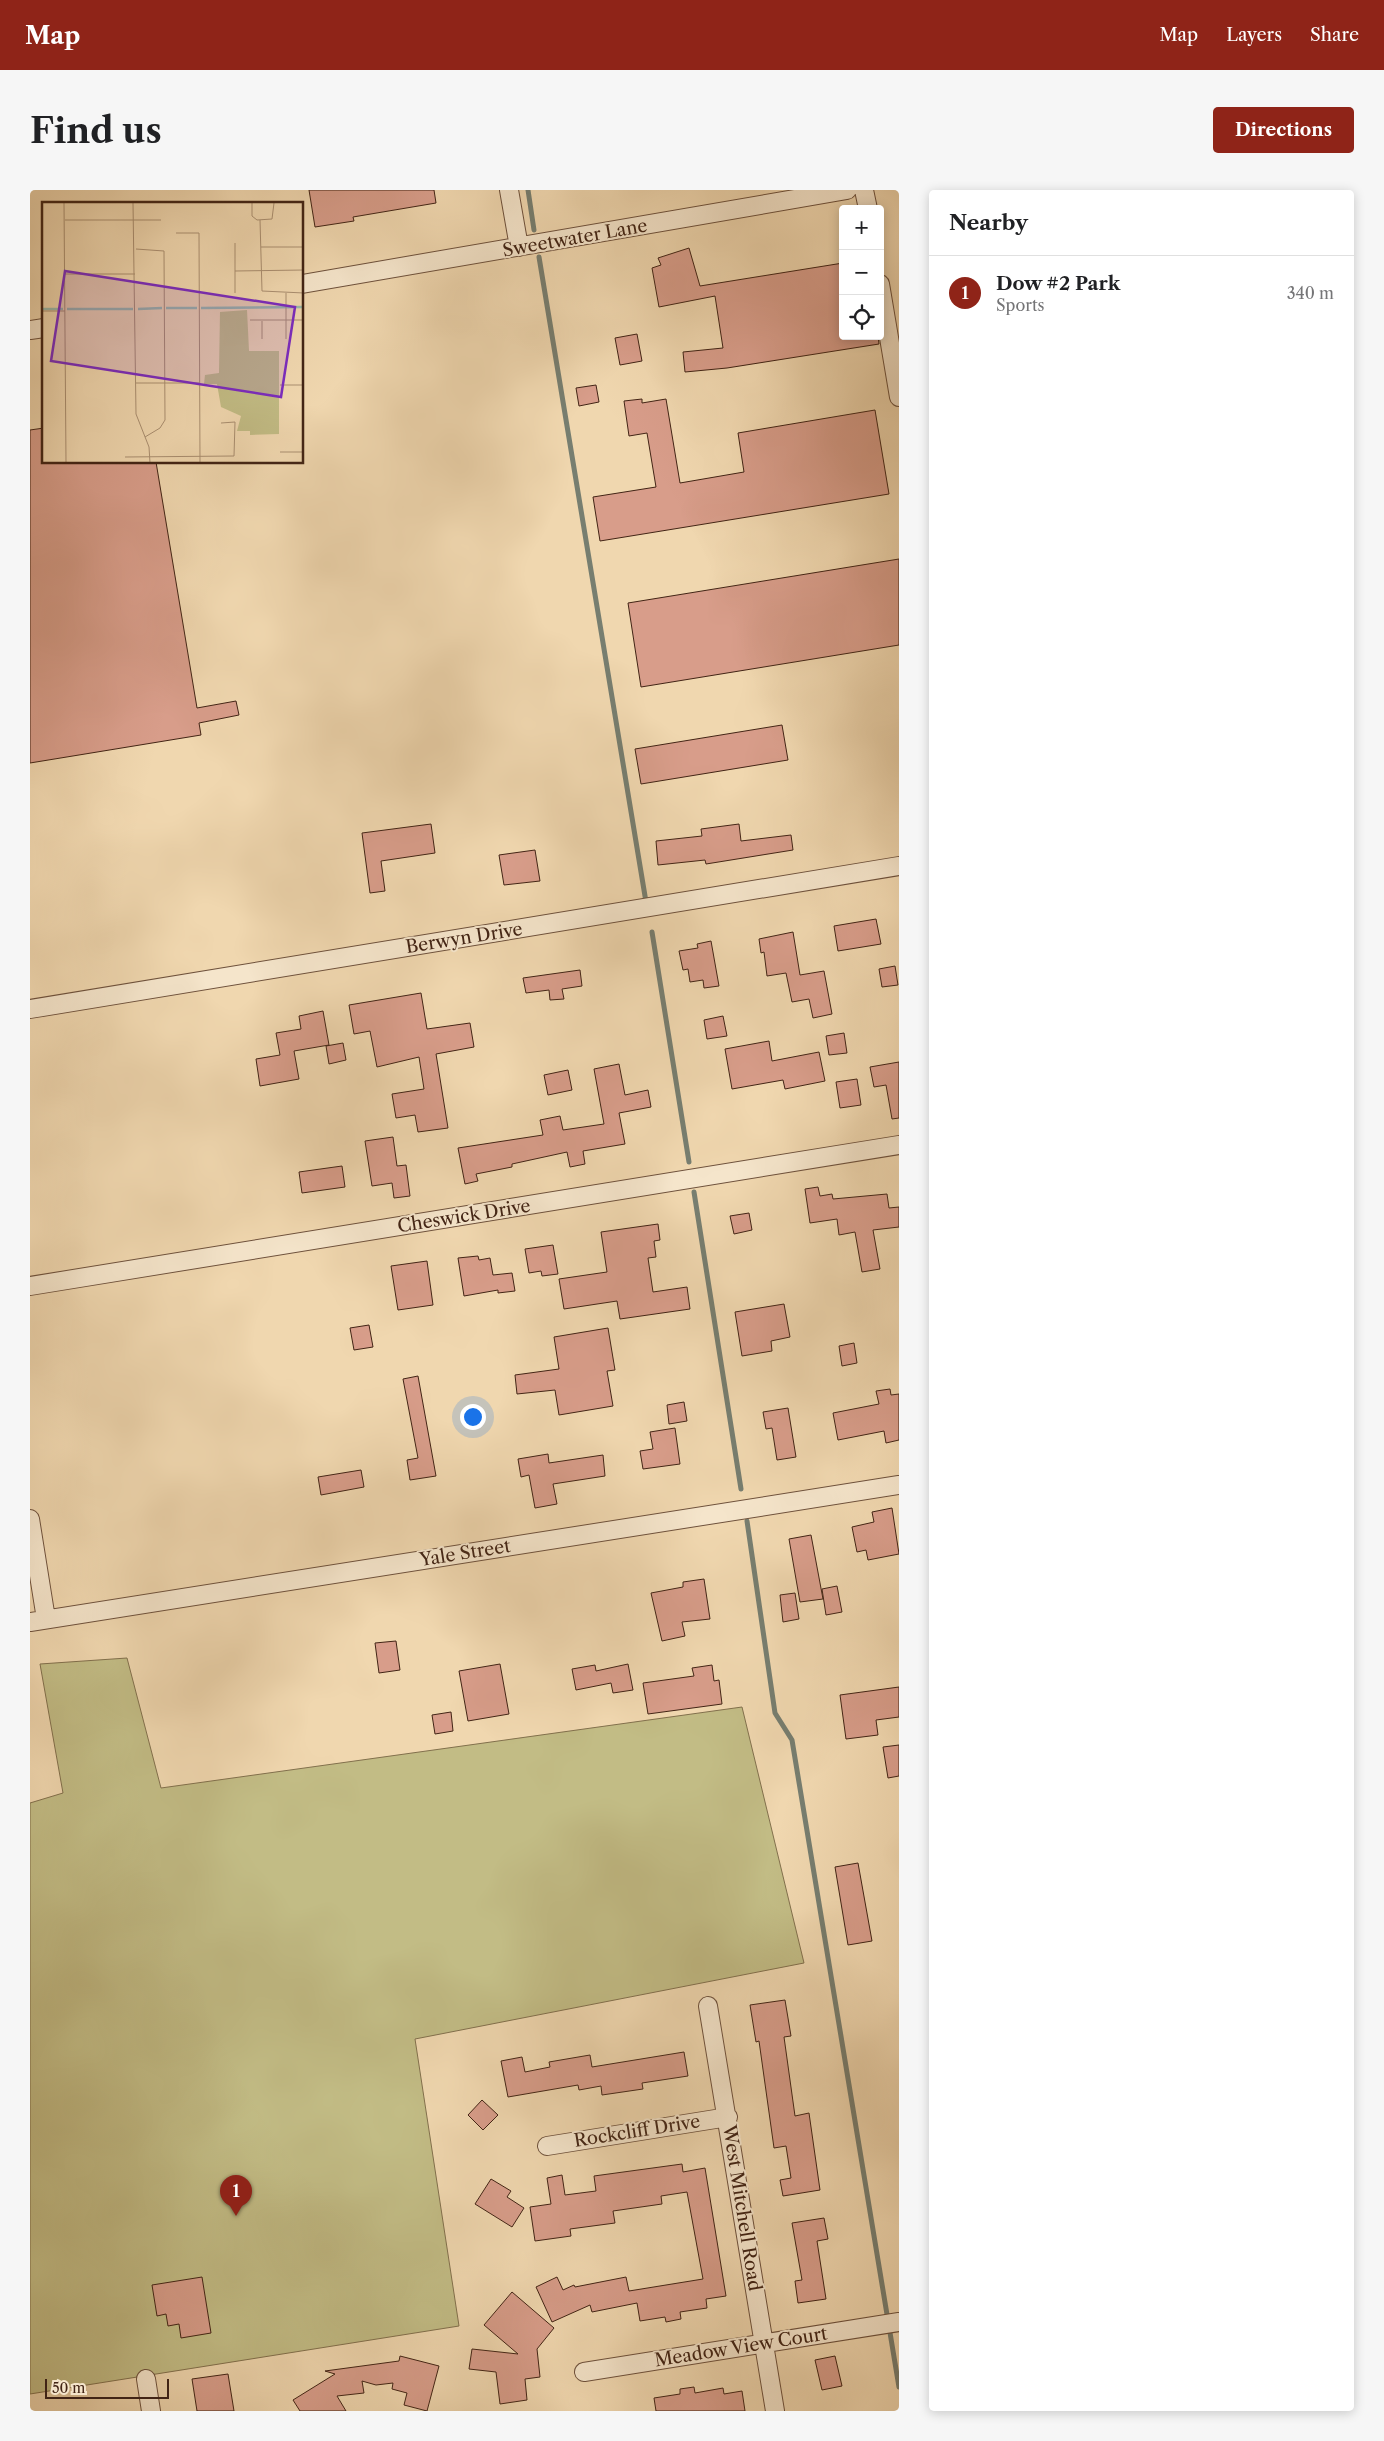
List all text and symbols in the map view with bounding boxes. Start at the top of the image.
text: Map [25,21,80,50]
text: Map [1160,24,1198,46]
text: Layers [1226,24,1282,46]
text: Share [1310,24,1359,46]
button: Directions [1213,107,1354,153]
text: Find us [30,109,162,152]
inset map [42,202,304,464]
map controls [839,205,884,340]
button: + [839,205,884,250]
text: Nearby [949,210,1028,235]
street label: Sweetwater Lane [501,214,649,262]
button: − [839,250,884,295]
text: Dow #2 Park [996,272,1120,295]
text: 1 [961,283,969,303]
text: 340 m [1287,283,1334,303]
button: locate [839,295,884,340]
text: Sports [996,295,1045,315]
street label: Berwyn Drive [404,918,524,958]
street label: Cheswick Drive [396,1195,532,1237]
your location [460,1404,486,1430]
street label: Yale Street [417,1535,513,1571]
street label: Rockcliff Drive [572,2110,702,2152]
street label: West Mitchell Road [718,2122,766,2293]
pin: 1 [220,2175,252,2216]
street label: Meadow View Court [653,2322,830,2372]
scale bar [45,2376,169,2399]
text: 50 m [52,2379,85,2397]

